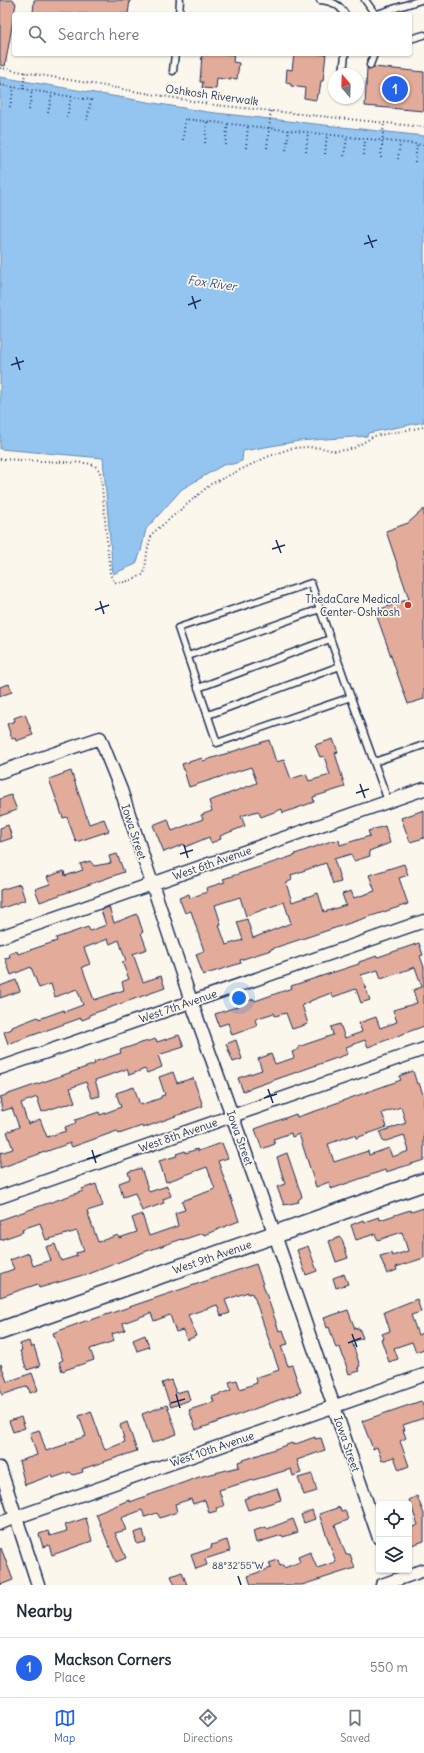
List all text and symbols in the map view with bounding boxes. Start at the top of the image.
search box [12,12,412,56]
icon: search [26,23,48,45]
text: Search here [58,25,139,44]
north arrow [328,68,364,104]
pin: 1 [382,74,408,104]
street label: Oshkosh Riverwalk [165,82,260,109]
water label: Fox River [187,272,239,294]
place label: ThedaCare Medical Center-Oshkosh [305,592,400,619]
marker: ThedaCare Medical Center-Oshkosh [403,600,413,610]
street label: Iowa Street [118,802,150,862]
street label: West 6th Avenue [171,843,253,883]
street label: West 7th Avenue [137,986,219,1026]
your location [229,988,249,1008]
street label: Iowa Street [224,1109,257,1168]
street label: West 8th Avenue [137,1115,219,1155]
street label: West 9th Avenue [171,1237,253,1277]
street label: Iowa Street [331,1414,363,1474]
street label: West 10th Avenue [168,1428,256,1470]
map controls [376,1501,412,1573]
button: locate [376,1501,412,1537]
button: layers [376,1537,412,1573]
text: 88°32'55"W [212,1559,264,1572]
text: Nearby [16,1600,72,1622]
text: Mackson Corners [54,1650,171,1669]
text: 1 [26,1659,32,1676]
text: 550 m [370,1659,408,1676]
text: Place [54,1669,85,1686]
tab: Map [54,1707,76,1745]
tab: Directions [183,1707,233,1745]
tab: Saved [340,1707,370,1745]

